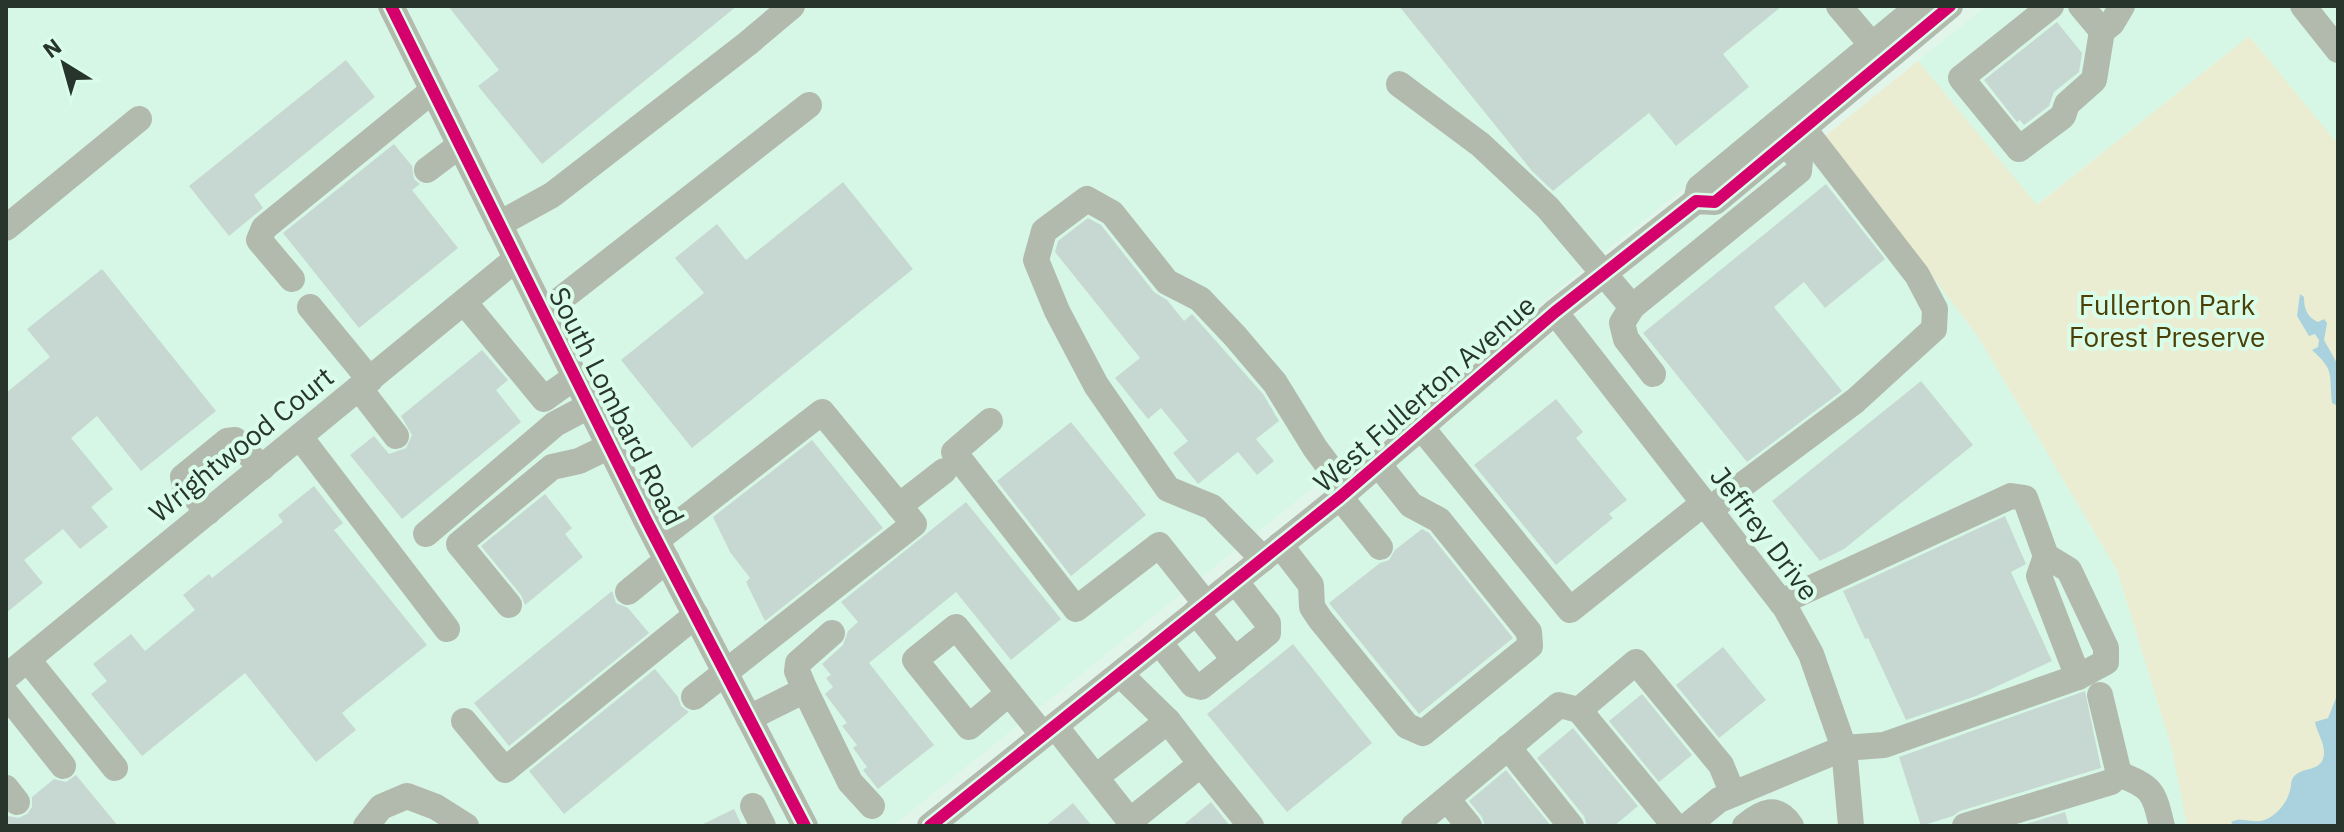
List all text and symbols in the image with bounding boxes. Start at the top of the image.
north arrow [24,24,104,104]
text: N [37,31,67,64]
street label: South Lombard Road [541,281,693,531]
street label: West Fullerton Avenue [1305,286,1543,500]
park label: Fullerton Park Forest Preserve [2069,286,2265,355]
street label: Wrightwood Court [141,358,341,530]
street label: Jeffrey Drive [1702,458,1828,608]

